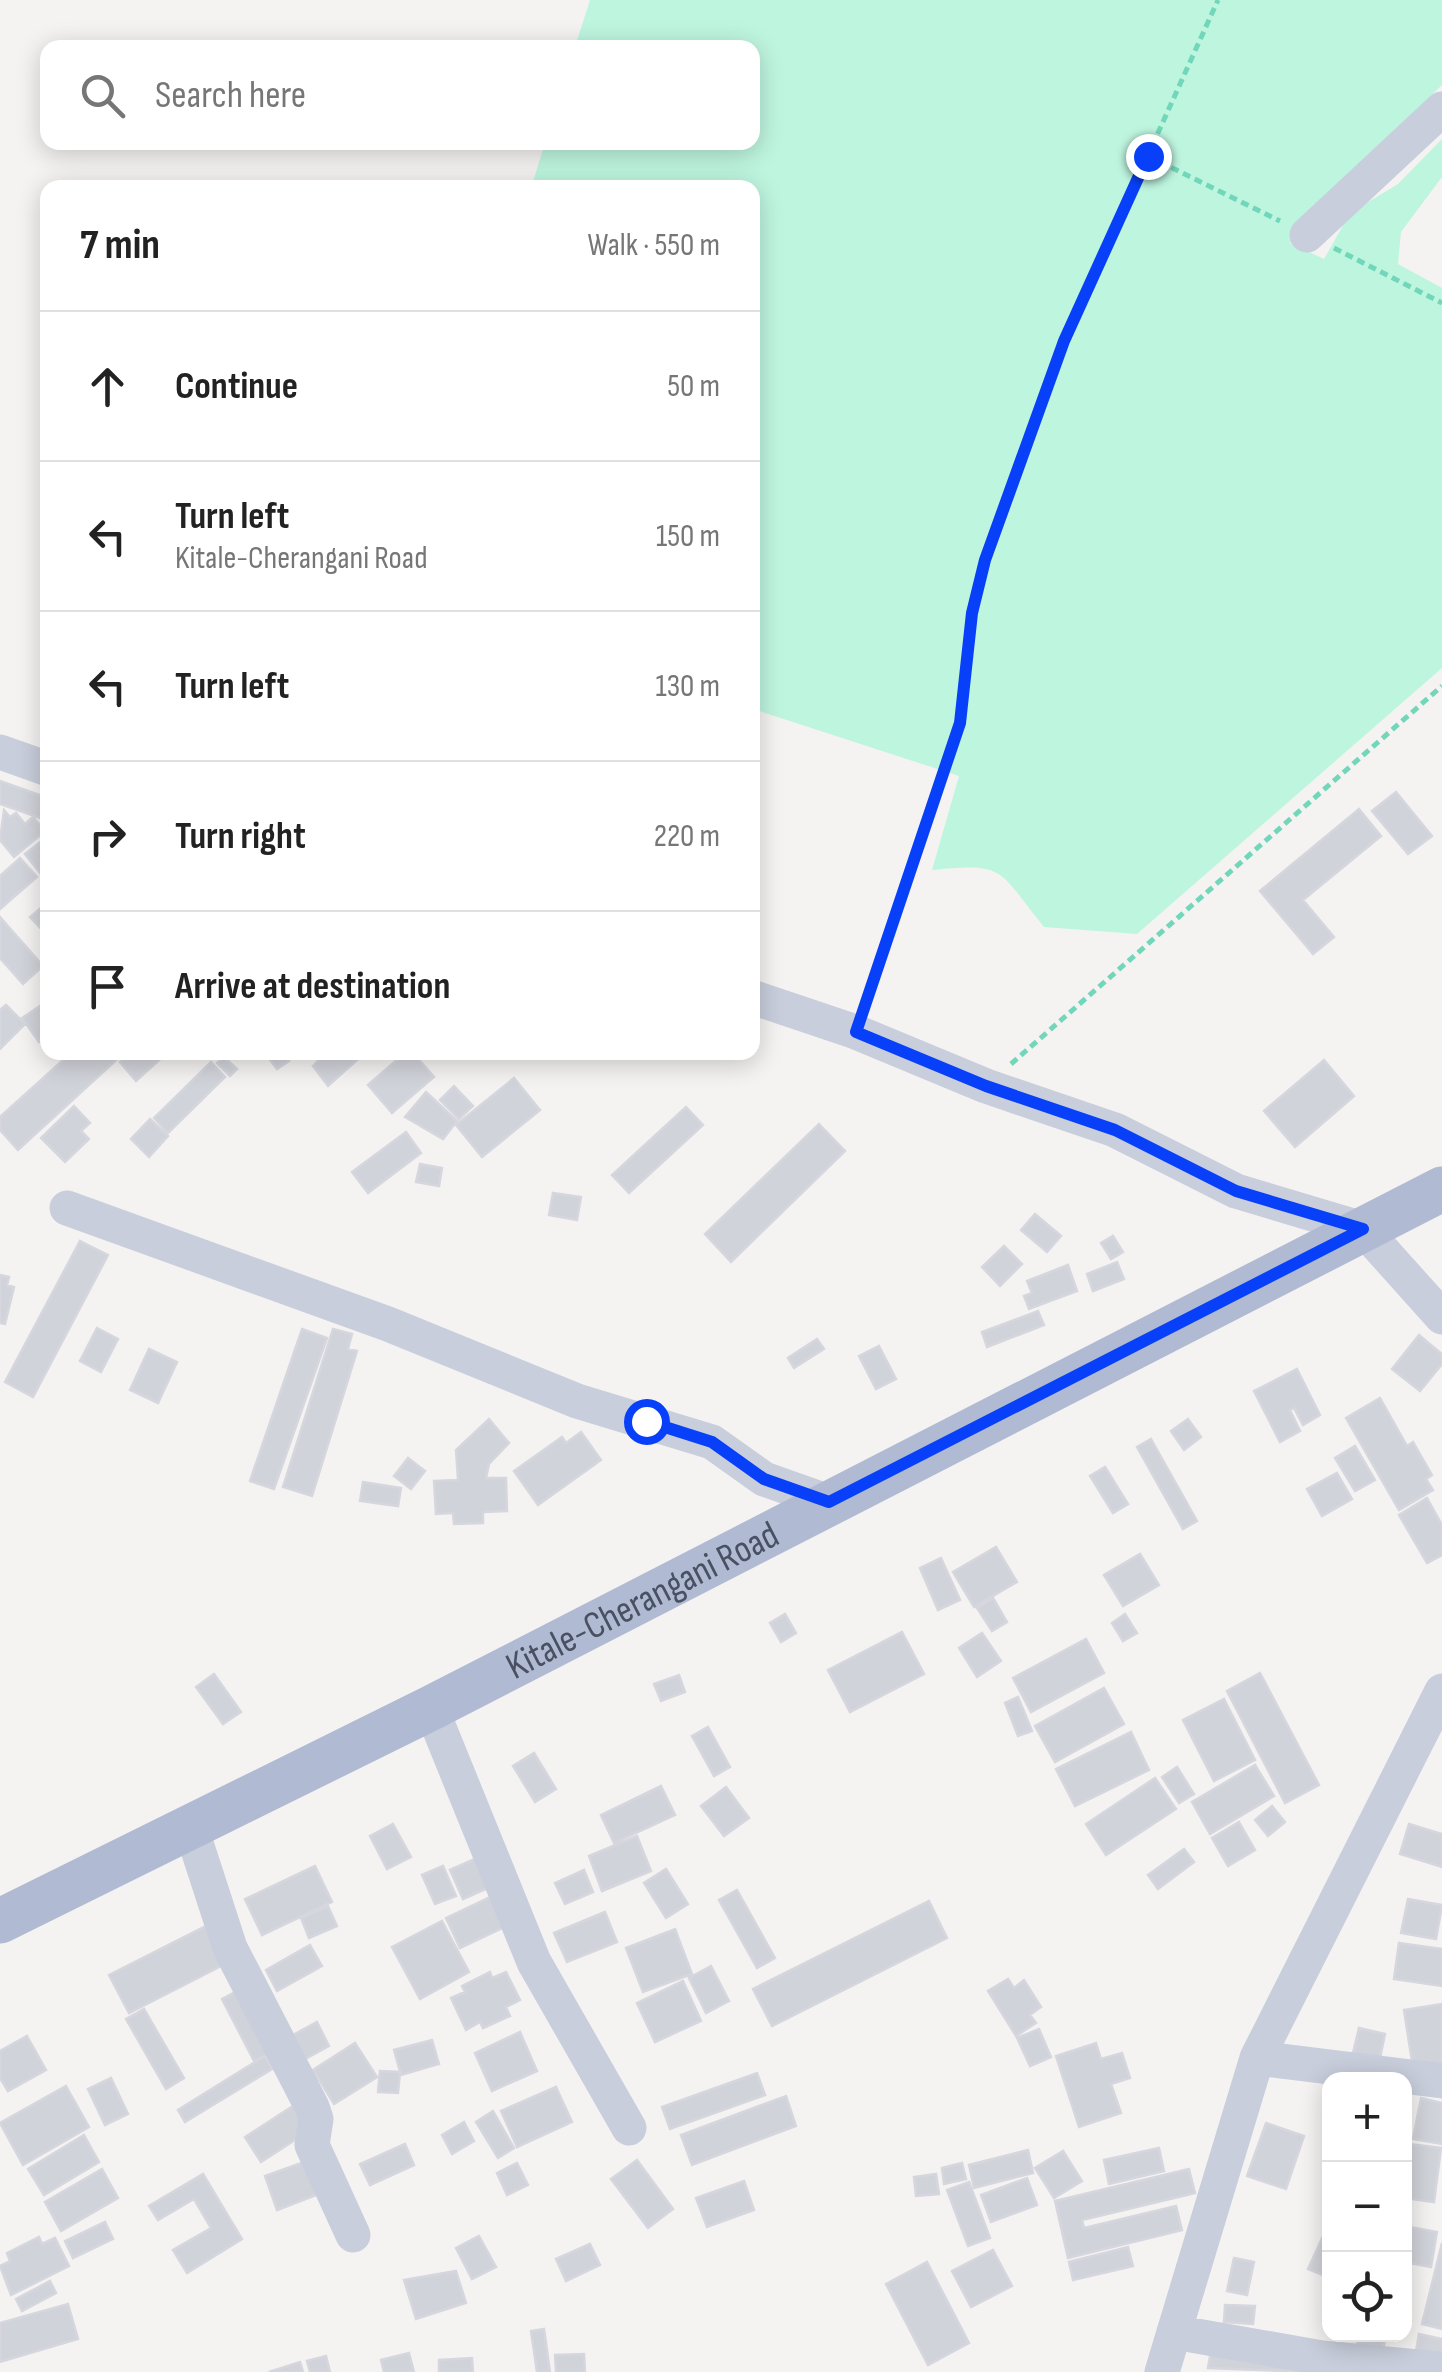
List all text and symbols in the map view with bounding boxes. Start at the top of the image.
search box [40,40,760,150]
icon: search [75,68,130,123]
text: Search here [155,73,306,118]
route end [1126,134,1172,180]
text: 7 min [80,220,160,271]
text: Walk · 550 m [587,226,720,265]
icon: ahead [80,359,135,414]
text: Continue [175,364,298,409]
text: 50 m [667,367,720,406]
text: Turn left [175,494,289,539]
icon: left [80,509,135,564]
text: 150 m [656,517,720,556]
text: Kitale-Cherangani Road [175,539,428,578]
icon: left [80,659,135,714]
text: Turn left [175,664,289,709]
text: 130 m [655,667,720,706]
icon: right [80,809,135,864]
text: Turn right [175,814,306,859]
text: 220 m [654,817,720,856]
icon: arrive [80,959,135,1014]
text: Arrive at destination [175,964,450,1009]
route start [624,1399,670,1445]
street label: Kitale-Cherangani Road [499,1512,786,1690]
map controls [1322,2072,1412,2342]
button: + [1322,2072,1412,2162]
button: − [1322,2162,1412,2252]
button: locate [1322,2252,1412,2342]

